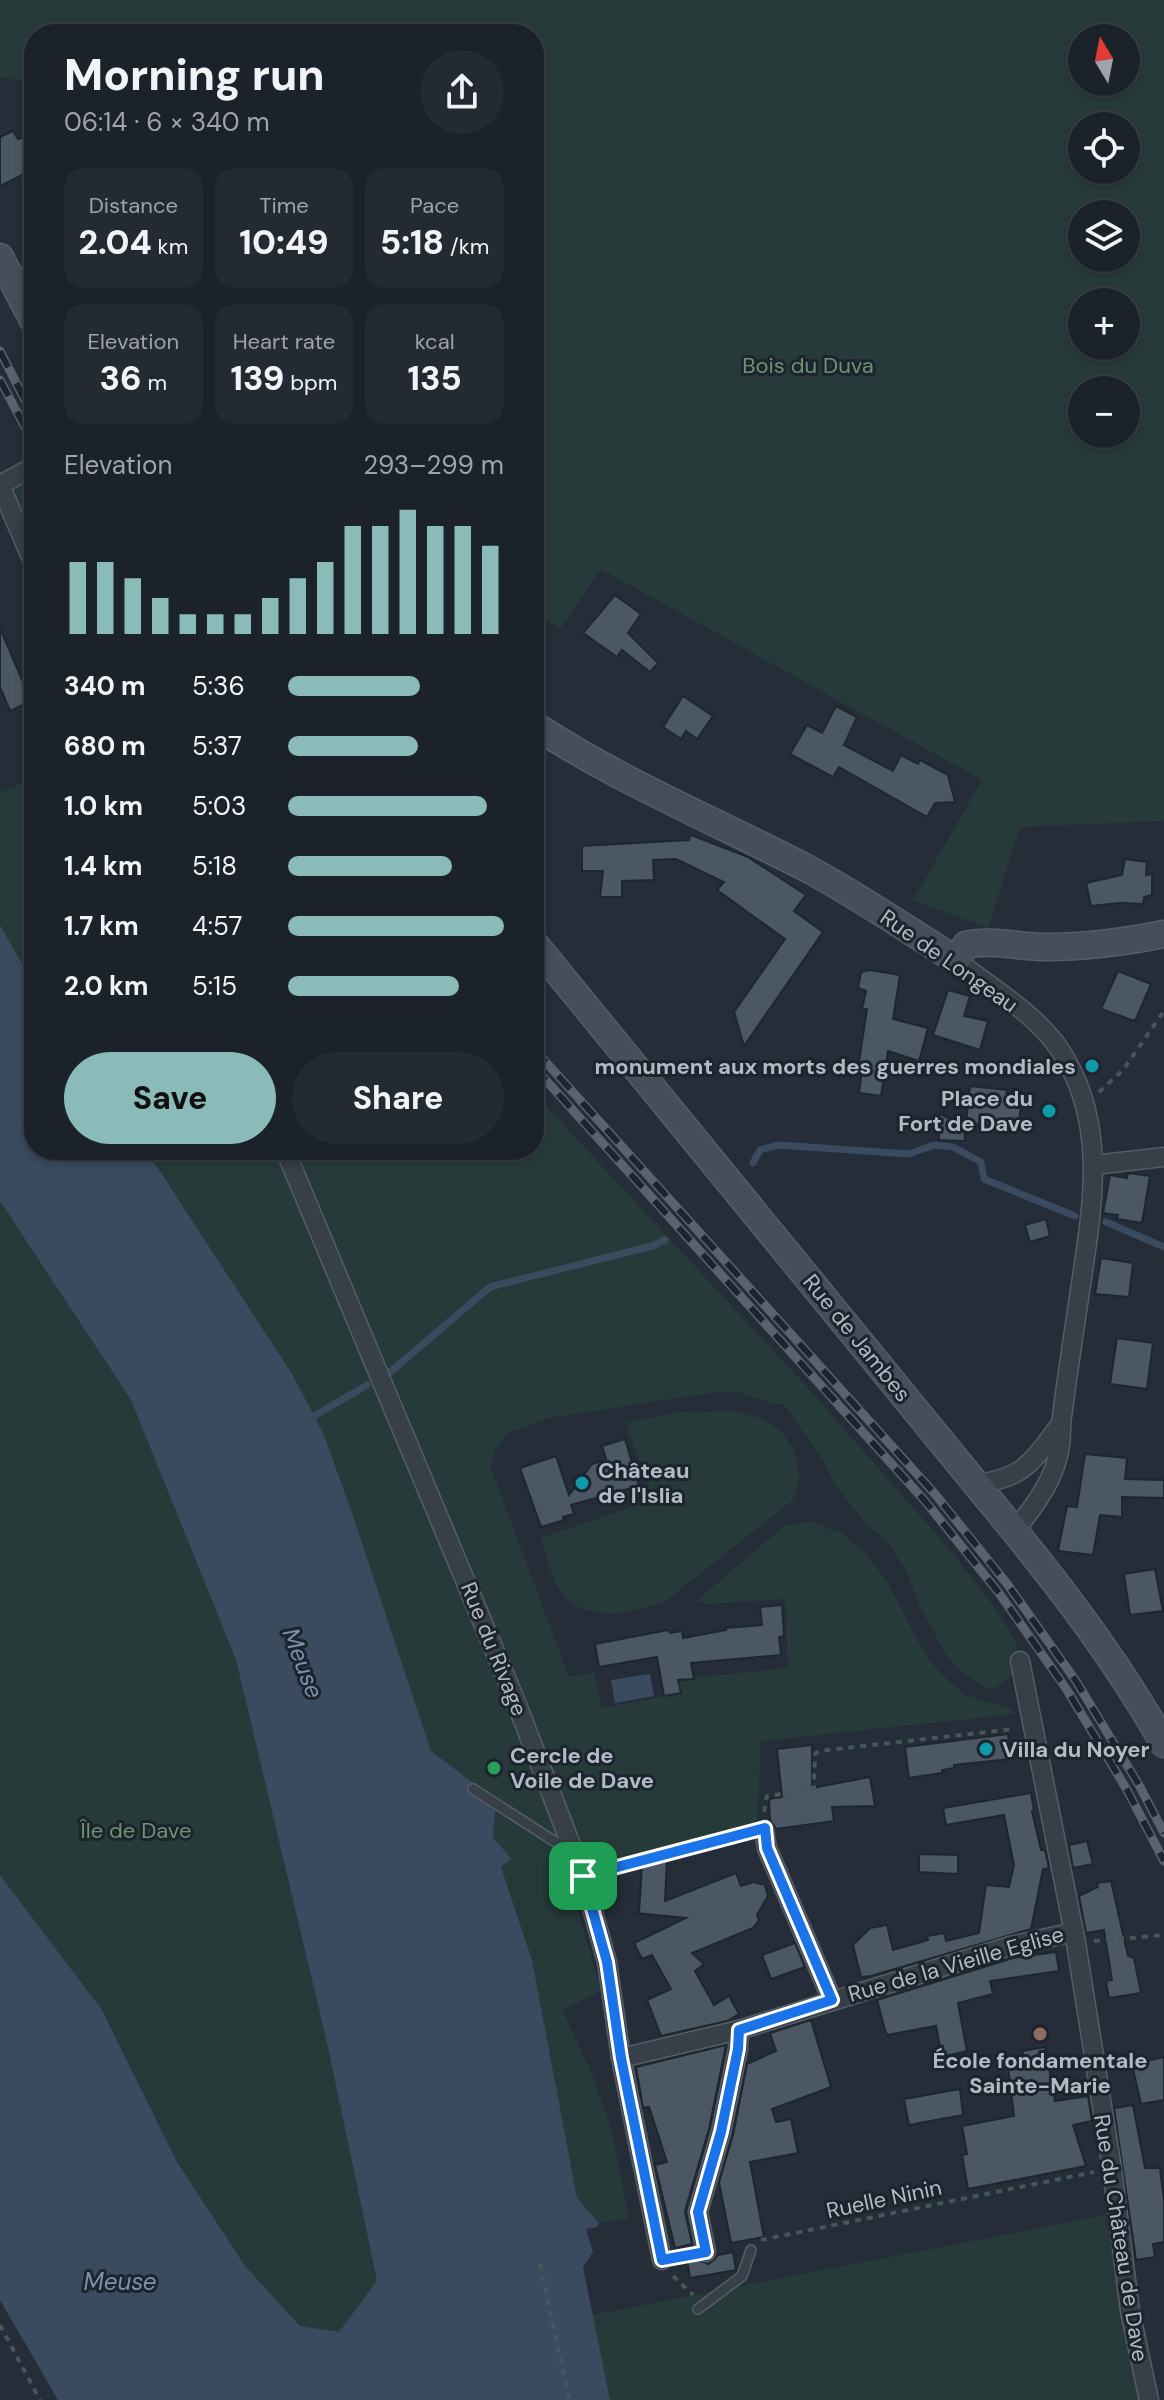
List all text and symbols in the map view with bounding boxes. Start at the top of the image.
north arrow [1068,24,1140,96]
map controls [1068,24,1140,448]
text: Morning run [64,46,325,104]
button: share [420,50,504,134]
text: 06:14 · 6 × 340 m [64,105,270,139]
button: locate [1068,112,1140,184]
text: Distance [89,191,178,220]
text: Time [259,191,309,220]
text: Pace [410,191,459,220]
button: layers [1068,200,1140,272]
text: 2.04 [78,220,152,265]
text: 10:49 [239,220,329,265]
text: 5:18 [380,220,444,265]
text: km [152,232,188,261]
text: /km [444,232,489,261]
button: + [1068,288,1140,360]
text: Elevation [87,327,179,356]
text: Heart rate [233,327,335,356]
text: kcal [415,327,455,356]
park label: Bois du Duva [742,351,874,380]
text: 36 [100,356,142,401]
text: 139 [231,356,284,401]
text: 135 [408,356,462,401]
text: m [142,368,167,397]
text: bpm [284,368,337,397]
button: − [1068,376,1140,448]
text: Elevation [64,448,172,482]
text: 293–299 m [363,448,504,482]
text: 340 m [64,669,145,703]
text: 5:36 [192,669,245,703]
text: 680 m [64,729,146,763]
text: 5:37 [192,729,242,763]
text: 1.0 km [64,789,143,823]
text: 5:03 [192,789,246,823]
text: 1.4 km [64,849,143,883]
text: 5:18 [192,849,237,883]
street label: Rue de Longeau [874,903,1024,1019]
text: 1.7 km [64,909,139,943]
text: 4:57 [192,909,242,943]
text: 2.0 km [64,969,148,1003]
text: 5:15 [192,969,237,1003]
button: Save [64,1052,276,1144]
button: Share [292,1052,504,1144]
place label: monument aux morts des guerres mondiales [595,1052,1076,1081]
marker: monument aux morts des guerres mondiales [1083,1057,1101,1075]
place label: Place du Fort de Dave [898,1084,1033,1138]
marker: Place du Fort de Dave [1040,1102,1058,1120]
street label: Rue de Jambes [797,1268,917,1408]
place label: Château de l'Islia [598,1456,690,1510]
marker: Château de l'Islia [573,1474,591,1492]
street label: Rue du Rivage [454,1578,534,1720]
water label: Meuse [275,1623,331,1703]
place label: Villa du Noyer [1002,1735,1150,1764]
marker: Villa du Noyer [977,1740,995,1758]
place label: Cercle de Voile de Dave [510,1741,654,1795]
marker: Cercle de Voile de Dave [485,1759,503,1777]
park label: Île de Dave [80,1816,191,1845]
pin [549,1842,617,1910]
icon: arrive [561,1854,605,1898]
street label: Rue de la Vieille Eglise [845,1919,1067,2009]
marker: École fondamentale Sainte-Marie [1031,2025,1049,2043]
place label: École fondamentale Sainte-Marie [933,2046,1147,2100]
street label: Rue du Château de Dave [1087,2112,1155,2364]
street label: Ruelle Ninin [824,2173,944,2225]
water label: Meuse [84,2266,156,2297]

